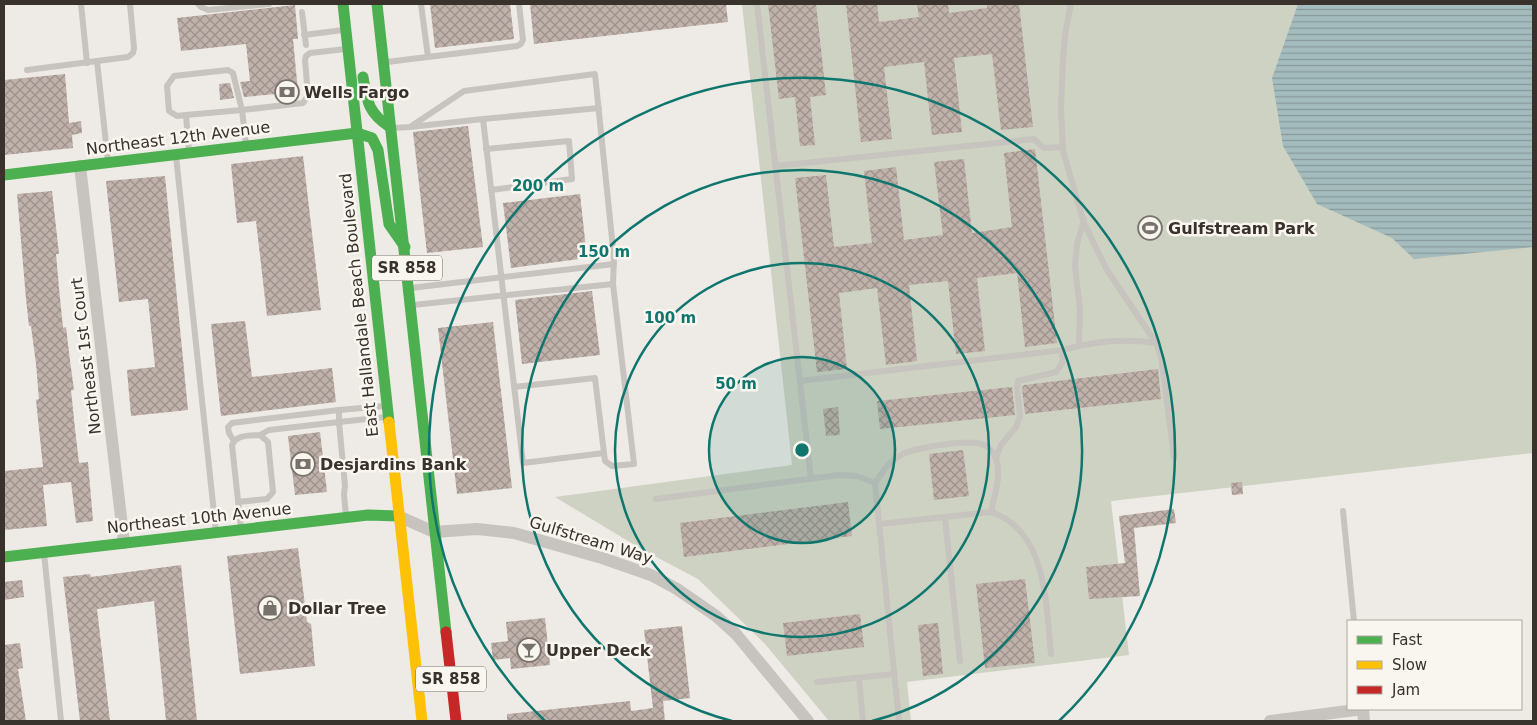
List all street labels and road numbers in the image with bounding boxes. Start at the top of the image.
street label: Northeast 12th Avenue [85,117,271,159]
street label: East Hallandale Beach Boulevard [336,172,382,438]
road number: SR 858 [372,256,442,280]
street label: Northeast 1st Court [67,276,105,436]
street label: Northeast 10th Avenue [106,499,292,537]
street label: Gulfstream Way [527,512,655,568]
road number: SR 858 [416,666,486,692]

